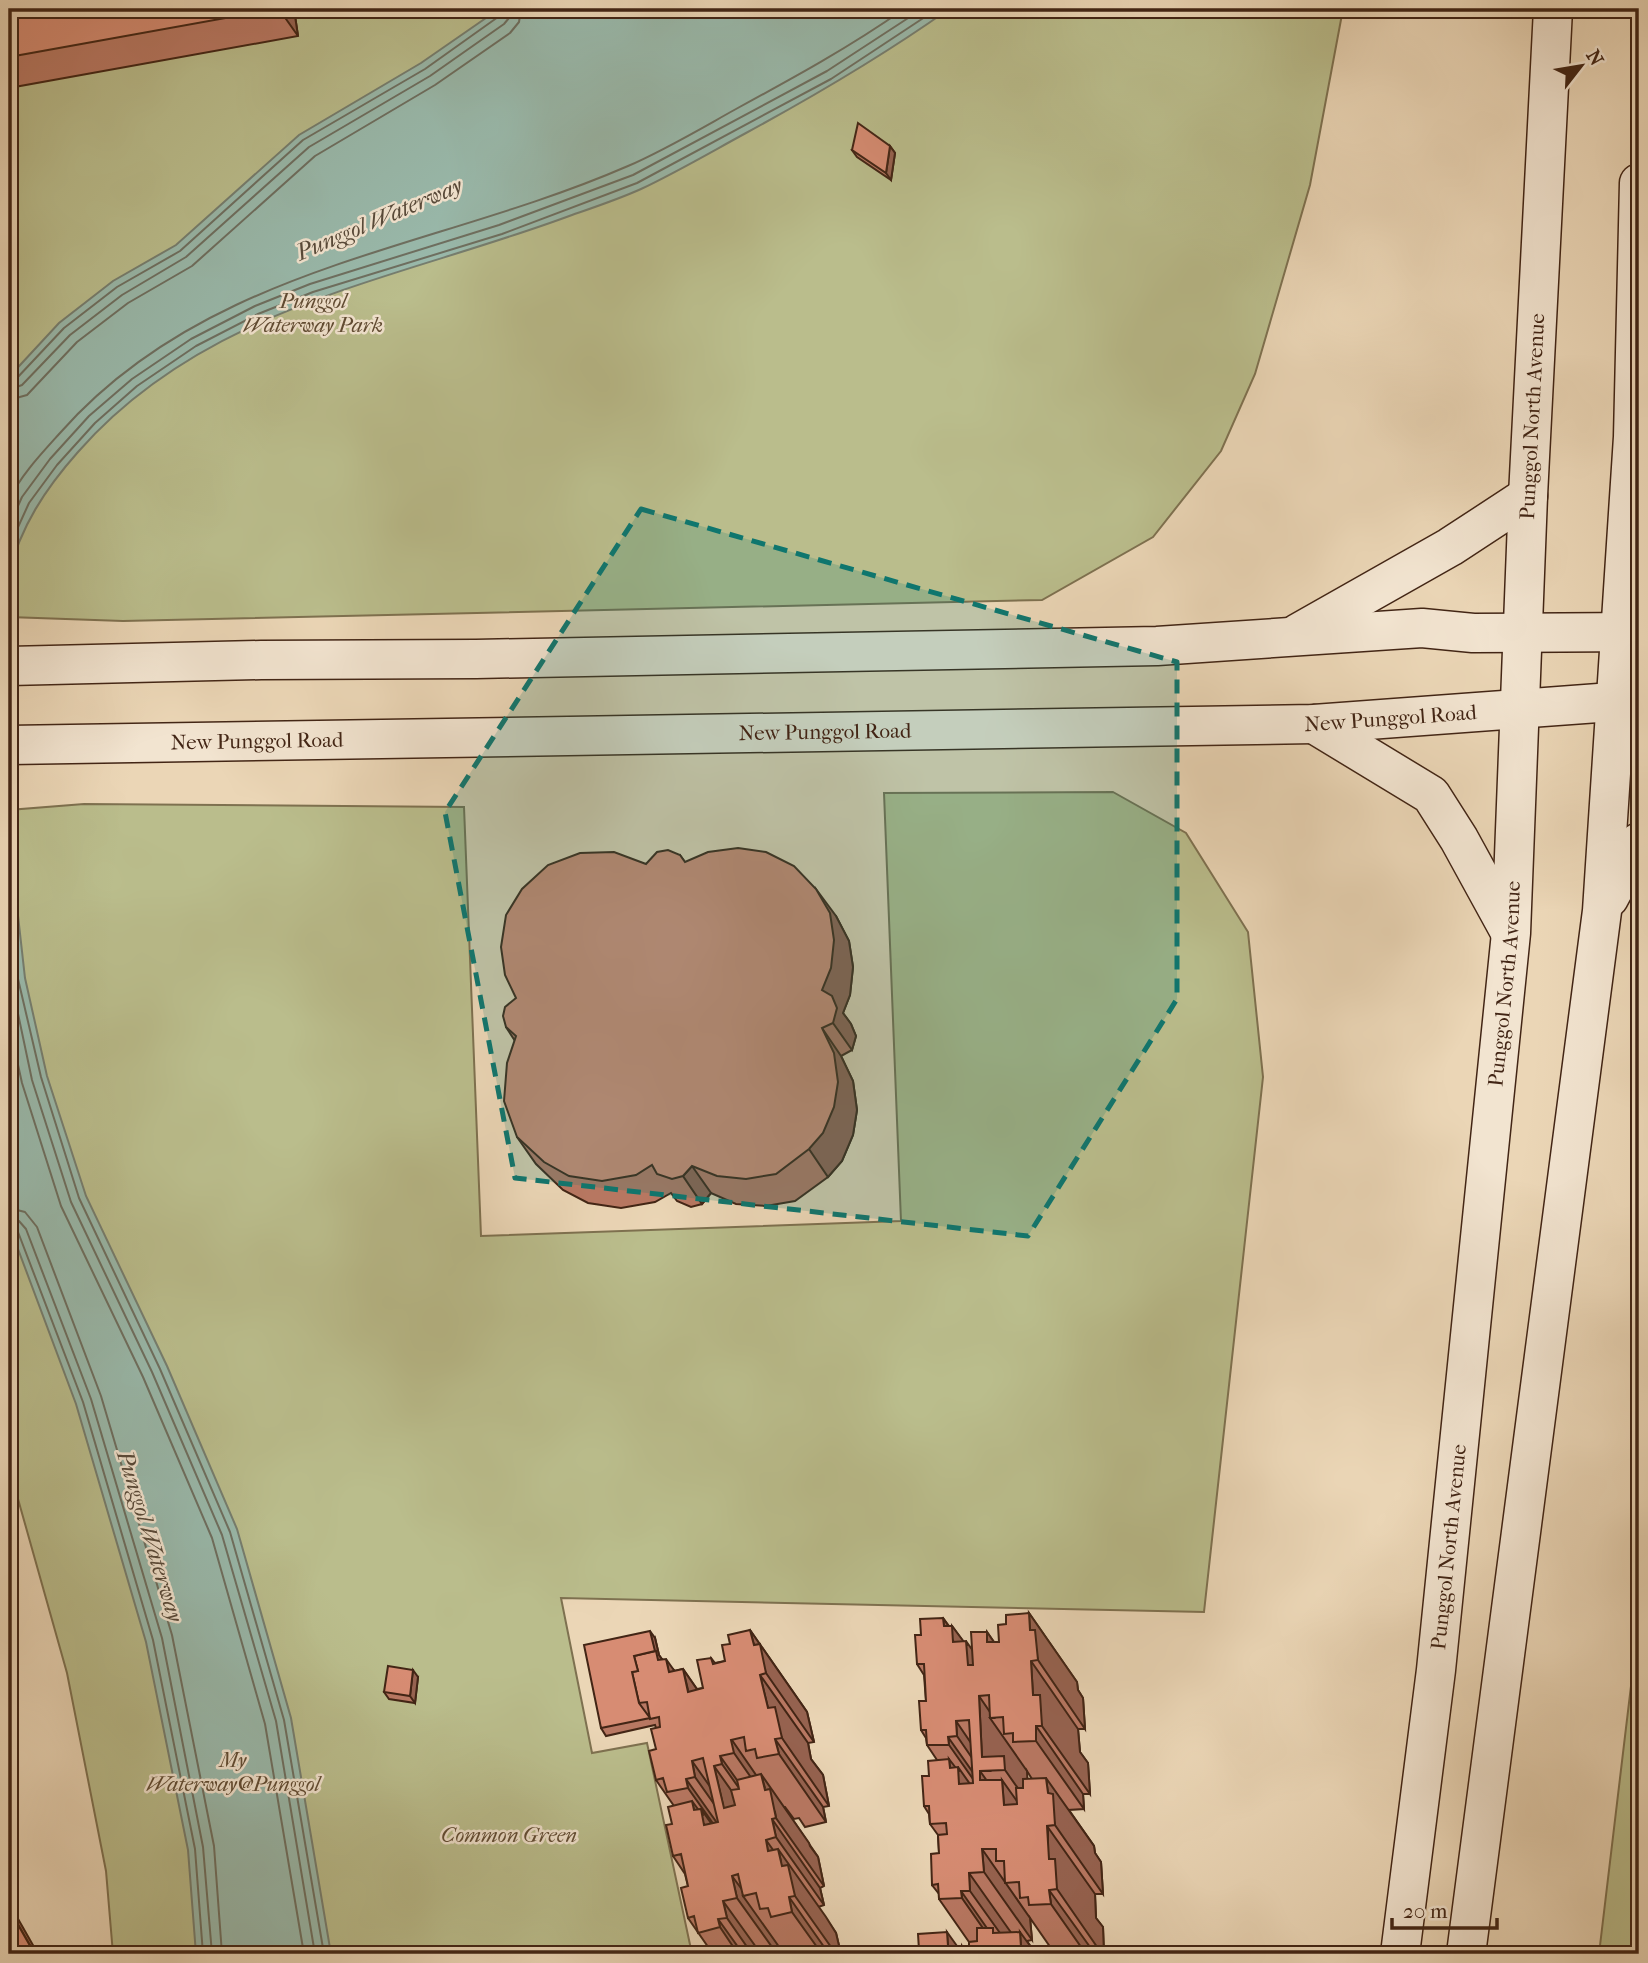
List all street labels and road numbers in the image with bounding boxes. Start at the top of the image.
street label: Punggol North Avenue [1515,313,1549,520]
street label: New Punggol Road [1304,700,1478,736]
street label: New Punggol Road [738,718,912,745]
street label: New Punggol Road [170,728,344,754]
street label: Punggol North Avenue [1483,880,1525,1088]
street label: Punggol North Avenue [1426,1443,1471,1651]

